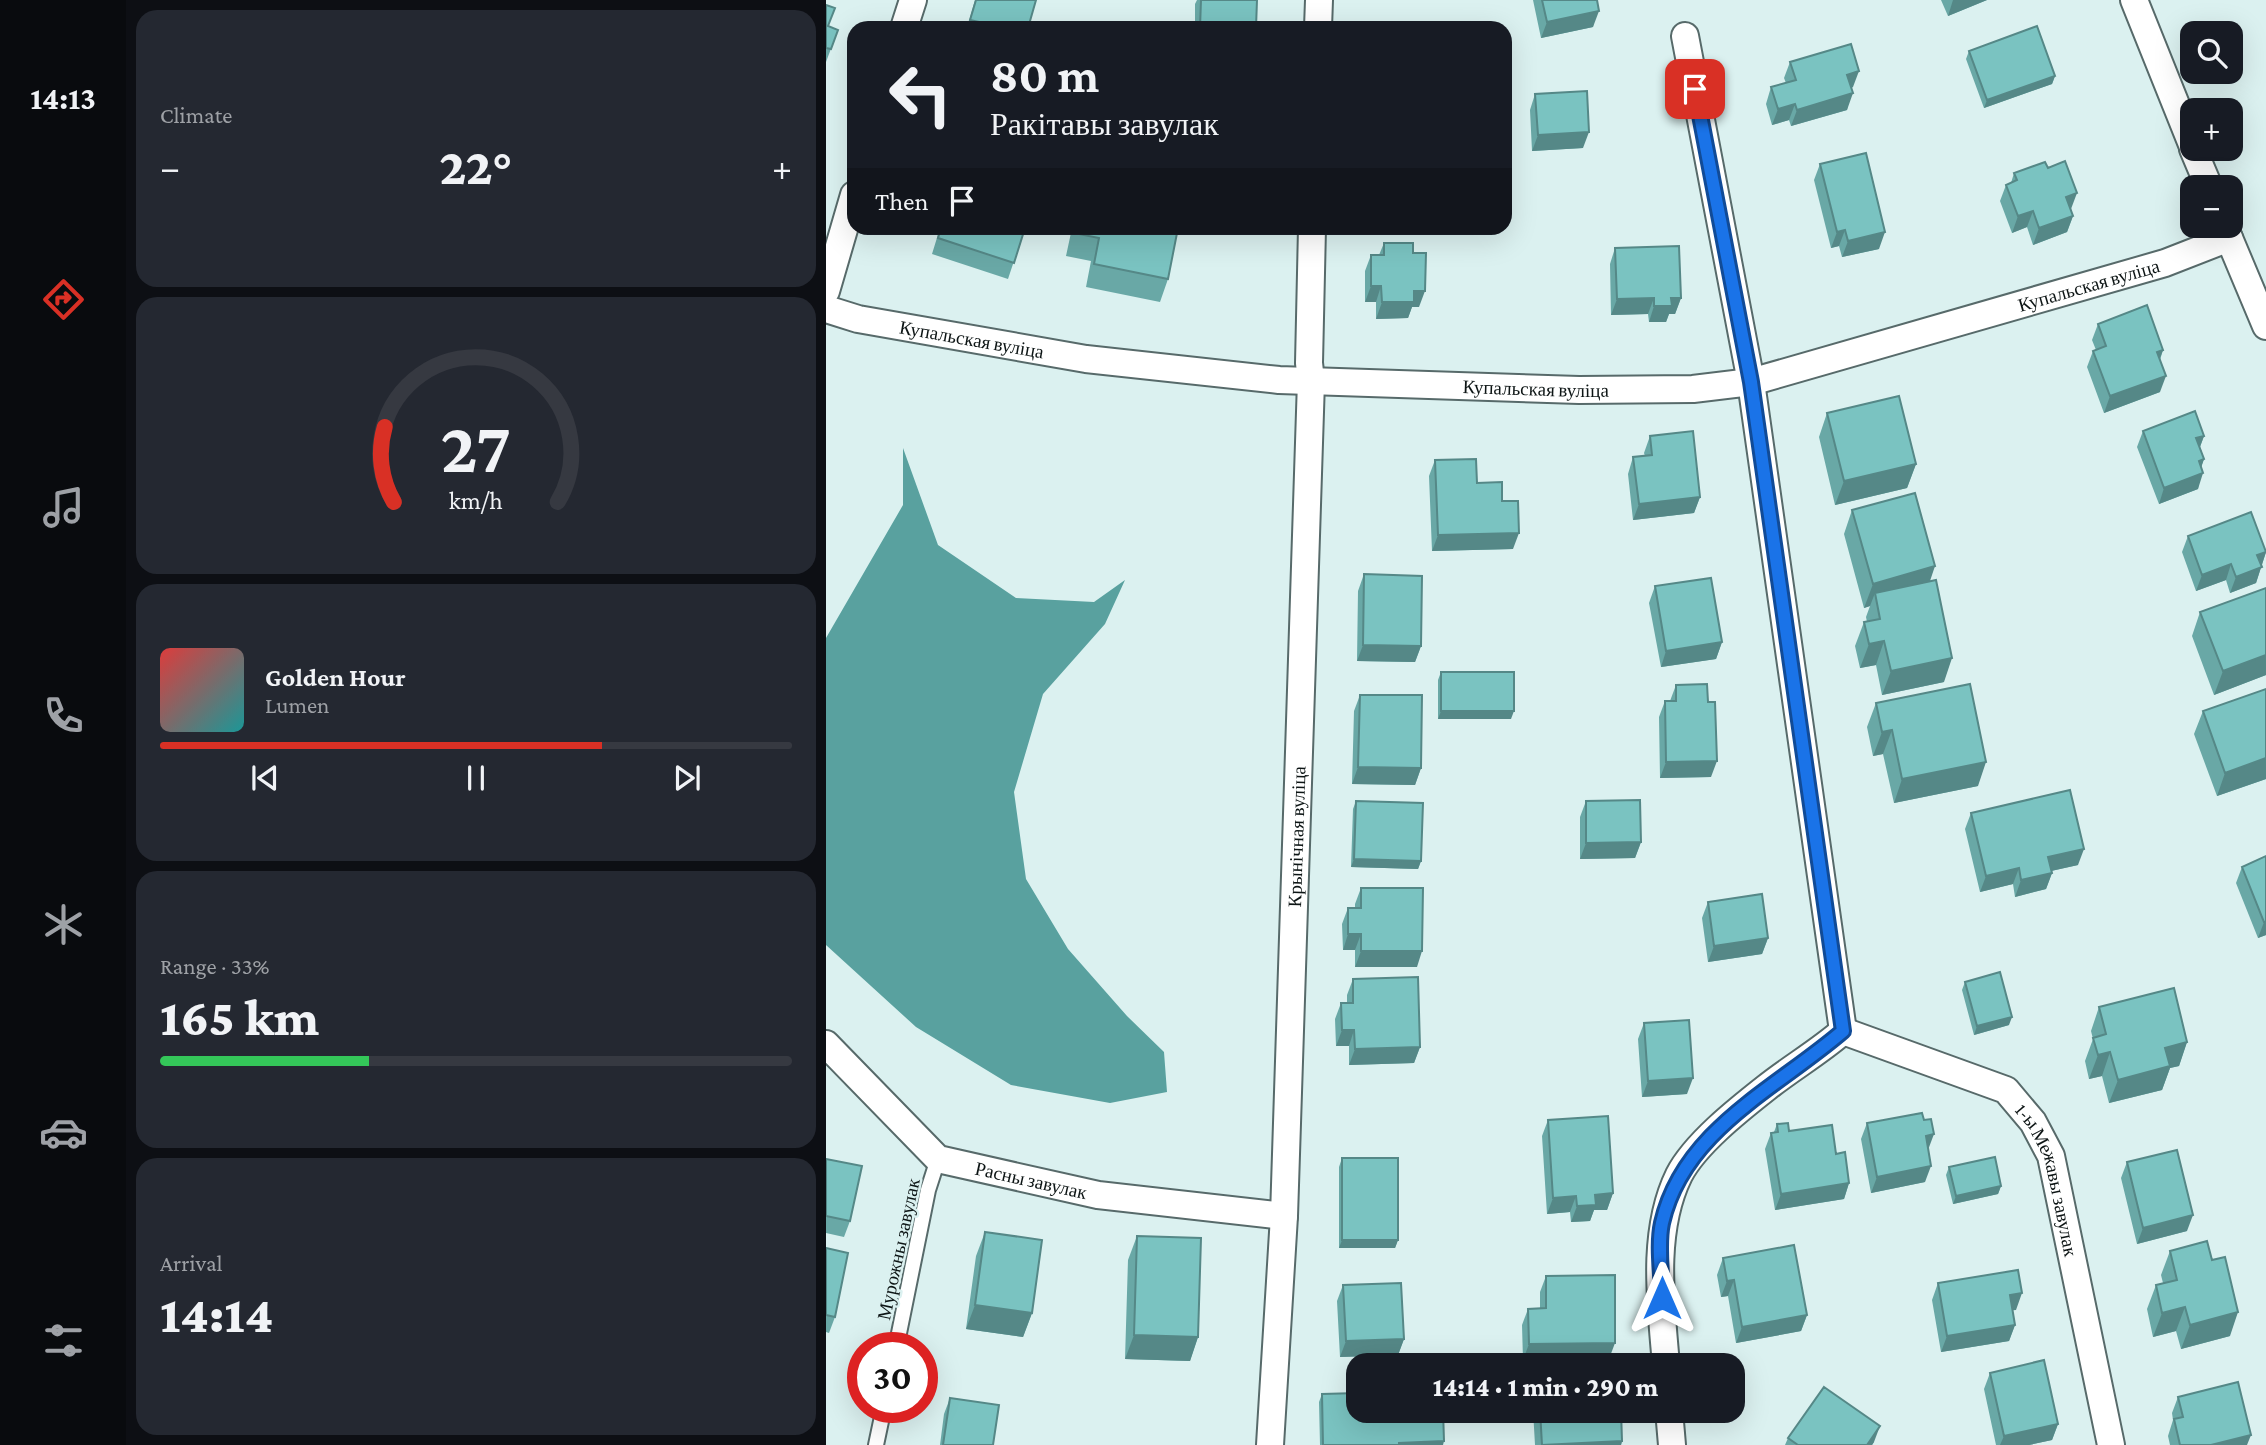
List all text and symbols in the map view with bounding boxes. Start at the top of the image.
map controls [2180,21,2243,238]
button: search [2180,21,2243,84]
text: 80 m [990,48,1099,103]
icon: left [875,49,966,140]
pin [1665,59,1725,119]
icon: arrive [1676,70,1714,108]
text: 14:13 [30,80,96,116]
button: + [2180,98,2243,161]
text: Climate [160,102,232,128]
text: Ракітавы завулак [990,106,1219,142]
text: 22° [439,137,513,195]
text: − [160,146,180,188]
text: + [772,146,792,188]
button: − [2180,175,2243,238]
icon: arrive [943,182,981,220]
text: Then [875,187,929,216]
street label: Купальская вуліца [2016,255,2162,316]
icon: directions [39,275,88,324]
street label: Купальская вуліца [898,316,1046,363]
street label: Купальская вуліца [1462,376,1609,401]
text: 27 [441,407,511,488]
icon: music [39,483,88,532]
text: km/h [449,486,503,513]
text: Golden Hour [265,663,406,692]
icon: phone [39,691,88,740]
text: Lumen [265,692,329,718]
icon: previous [246,759,284,797]
icon: pause [457,759,495,797]
icon: next [668,759,706,797]
street label: Крынічная вуліца [1284,765,1310,908]
icon: climate [39,900,88,949]
text: Range · 33% [160,953,270,979]
text: 165 km [160,988,319,1046]
street label: 1-ы Межавы завулак [2011,1099,2082,1259]
icon: car [39,1108,88,1157]
street label: Расны завулак [973,1158,1090,1203]
street label: Мурожны завулак [873,1176,924,1322]
text: Arrival [160,1250,223,1276]
position arrow [1625,1261,1699,1335]
text: 14:14 [160,1285,273,1343]
icon: filters [39,1316,88,1365]
speed limit sign: 30 [847,1332,938,1423]
text: 14:14 · 1 min · 290 m [1433,1373,1658,1402]

